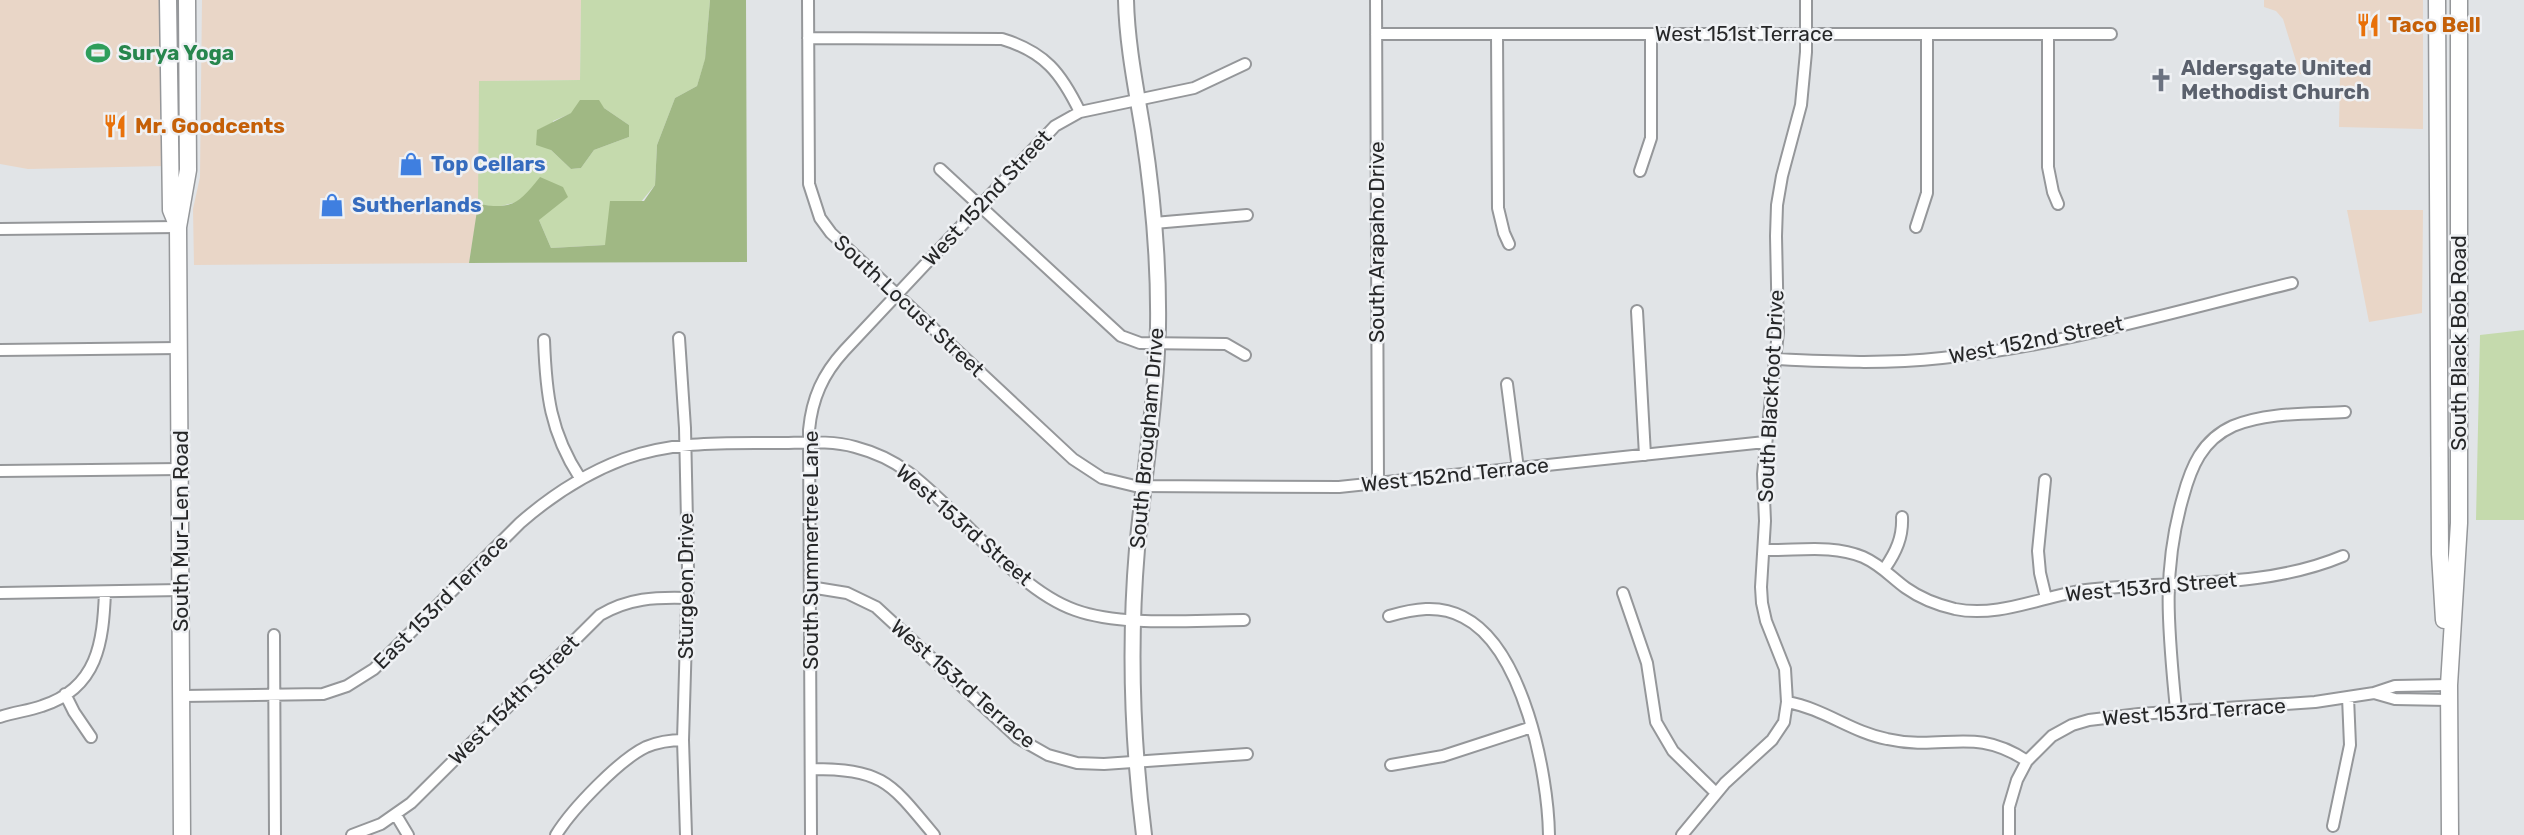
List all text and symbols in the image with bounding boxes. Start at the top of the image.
restaurant icon: Taco Bell [2354,11,2382,39]
place label: Taco Bell [2388,12,2481,37]
street label: West 151st Terrace [1655,21,1833,46]
sports icon: Surya Yoga [84,39,112,67]
place label: Surya Yoga [118,40,234,65]
place label: Aldersgate United Methodist Church [2181,55,2372,104]
church icon: Aldersgate United Methodist Church [2147,66,2175,94]
restaurant icon: Mr. Goodcents [101,112,129,140]
place label: Mr. Goodcents [135,113,285,138]
street label: West 152nd Street [917,124,1056,271]
street label: South Arapaho Drive [1364,141,1389,343]
shop icon: Top Cellars [397,150,425,178]
place label: Top Cellars [431,151,546,176]
shop icon: Sutherlands [318,191,346,219]
place label: Sutherlands [352,192,482,217]
street label: South Locust Street [829,229,990,382]
street label: South Black Bob Road [2446,235,2471,451]
street label: South Blackfoot Drive [1752,289,1789,503]
street label: West 152nd Street [1947,310,2125,369]
street label: South Brougham Drive [1124,326,1169,549]
street label: South Mur-Len Road [168,430,193,632]
street label: South Summertree Lane [798,430,823,670]
street label: West 152nd Terrace [1360,452,1550,497]
street label: West 153rd Street [891,459,1038,591]
street label: Sturgeon Drive [673,513,698,659]
street label: East 153rd Terrace [368,529,513,674]
street label: West 153rd Street [2064,567,2238,606]
street label: West 153rd Terrace [886,614,1041,753]
street label: West 154th Street [443,629,584,770]
street label: West 153rd Terrace [2101,693,2287,730]

